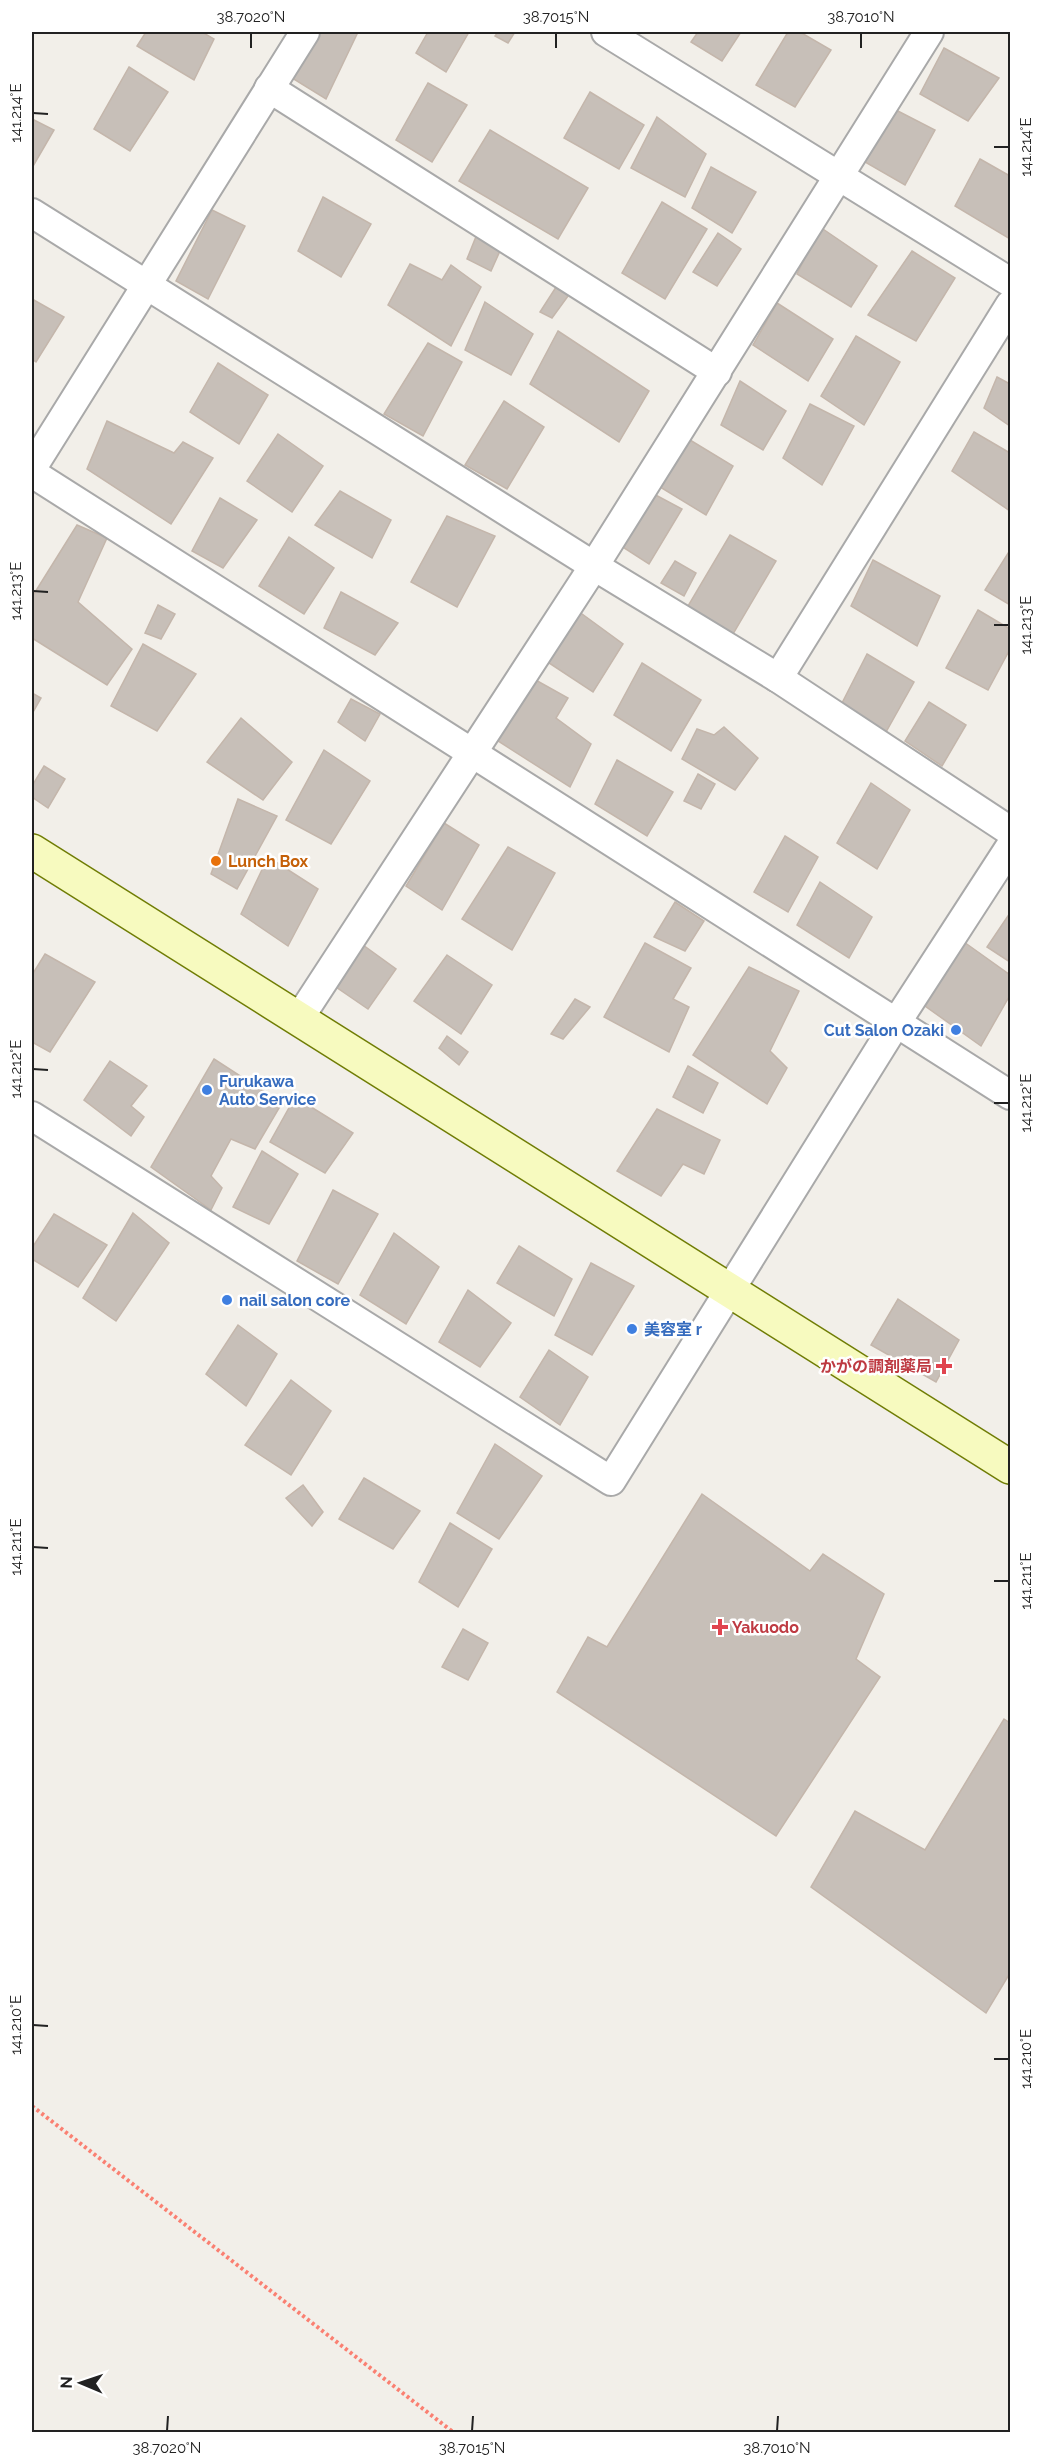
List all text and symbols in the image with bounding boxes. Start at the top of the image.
text: 38.7020°N [217,8,285,26]
text: 38.7015°N [523,8,589,26]
text: 38.7010°N [827,8,895,26]
text: 141.214°E [7,83,25,143]
text: 141.214°E [1017,117,1035,177]
text: 141.213°E [7,562,25,620]
text: 141.213°E [1017,596,1035,654]
place label: Lunch Box [228,852,309,871]
marker: Lunch Box [209,854,223,868]
place label: Cut Salon Ozaki [824,1021,944,1040]
marker: Cut Salon Ozaki [949,1023,963,1037]
text: 141.212°E [7,1040,25,1098]
place label: Furukawa Auto Service [219,1072,316,1109]
text: 141.212°E [1017,1074,1035,1132]
marker: Furukawa Auto Service [200,1083,214,1097]
place label: nail salon core [239,1291,350,1310]
marker: nail salon core [220,1293,234,1307]
place label: 美容室 r [644,1320,702,1339]
marker: 美容室 r [625,1322,639,1336]
place label: かがの調剤薬局 [820,1357,932,1376]
marker: かがの調剤薬局 [937,1359,951,1373]
text: 141.211°E [7,1518,25,1576]
text: 141.211°E [1017,1552,1035,1610]
place label: Yakuodo [732,1618,799,1637]
marker: Yakuodo [713,1620,727,1634]
text: 141.210°E [7,1995,25,2055]
text: 141.210°E [1017,2029,1035,2089]
north arrow [51,2353,111,2413]
text: N [57,2376,76,2389]
text: 38.7020°N [133,2439,201,2457]
text: 38.7015°N [439,2439,505,2457]
text: 38.7010°N [743,2439,811,2457]

